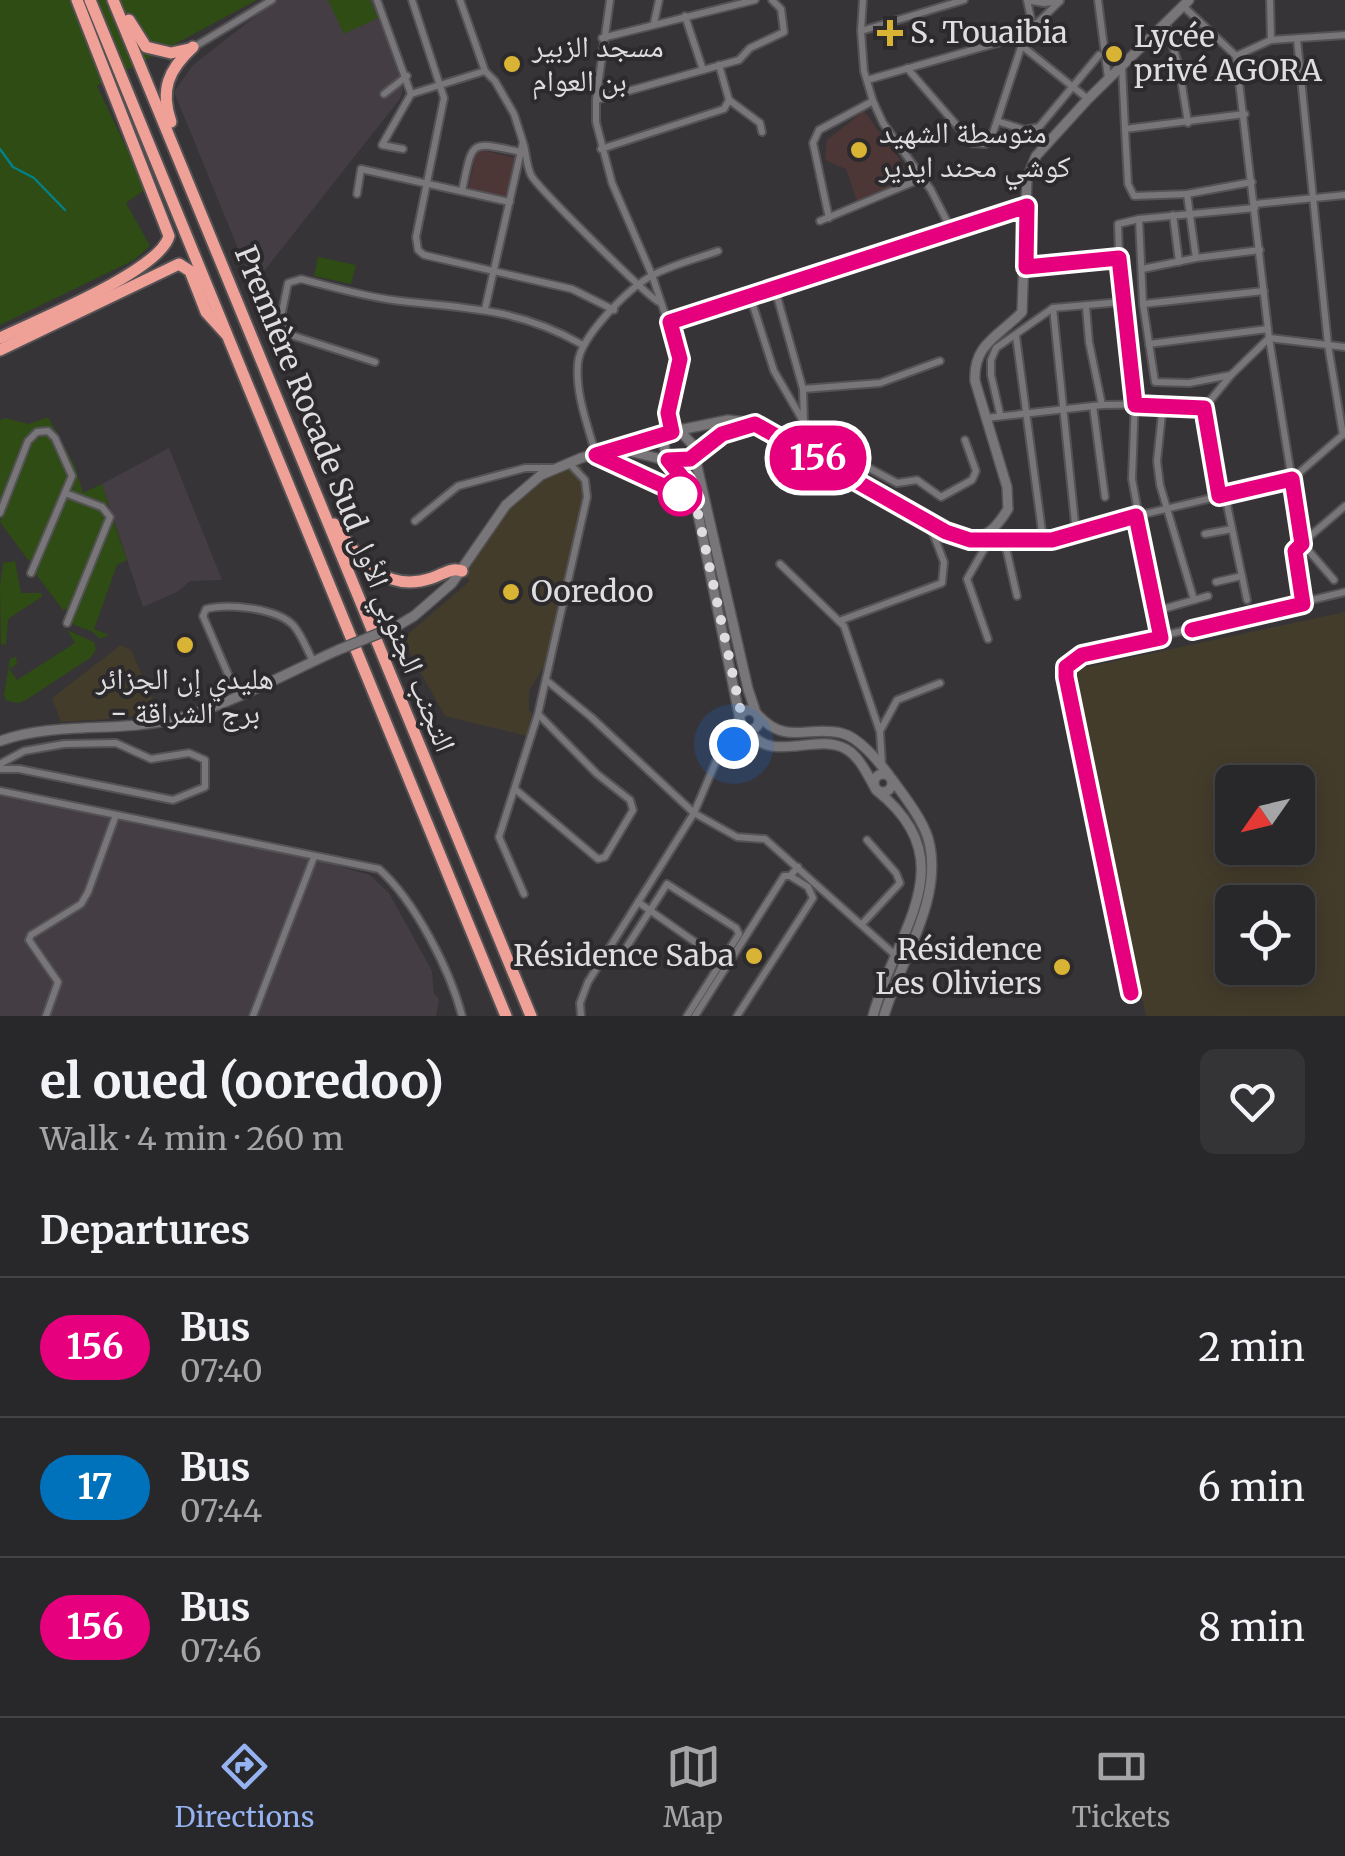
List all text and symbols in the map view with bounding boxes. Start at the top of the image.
place label: S. Touaibia [910,13,1068,51]
place label: Lycée privé AGORA [1134,17,1323,89]
marker: S. Touaibia [879,22,901,44]
place label: مسجد الزبير بن العوام [531,27,664,100]
marker: Lycée privé AGORA [1103,43,1125,65]
marker: مسجد الزبير بن العوام [501,53,523,75]
place label: متوسطة الشهيد كوشي محند ايدير [878,113,1071,191]
marker: متوسطة الشهيد كوشي محند ايدير [848,139,870,161]
street label: Première Rocade Sud التجنب الجنوبي الأول [222,240,465,759]
line badge: 156 [760,426,876,490]
text: 156 [790,436,846,480]
unlabelled marker [659,473,701,515]
place label: Ooredoo [531,572,654,610]
marker: Ooredoo [500,581,522,603]
marker: هليدي إن الجزائر - برج الشراقة [174,634,196,656]
place label: هليدي إن الجزائر - برج الشراقة [95,659,274,732]
your location [709,719,759,769]
north arrow [1215,765,1315,865]
map controls [1215,765,1315,985]
button: locate [1215,885,1315,985]
place label: Résidence Les Oliviers [875,930,1042,1002]
place label: Résidence Saba [513,936,734,974]
marker: Résidence Saba [743,945,765,967]
marker: Résidence Les Oliviers [1051,956,1073,978]
button: heart [1200,1049,1305,1154]
text: el oued (ooredoo) [40,1051,444,1111]
text: Walk · 4 min · 260 m [40,1119,344,1159]
text: Departures [40,1207,250,1254]
text: Bus [180,1304,250,1351]
text: 2 min [1198,1324,1305,1371]
text: 156 [67,1325,123,1369]
text: 07:40 [180,1351,263,1391]
text: Bus [180,1444,250,1491]
text: 6 min [1198,1464,1305,1511]
text: 17 [77,1465,113,1509]
text: 07:44 [180,1491,262,1531]
text: Bus [180,1584,250,1631]
text: 8 min [1198,1604,1305,1651]
text: 156 [67,1605,123,1649]
text: 07:46 [180,1631,262,1671]
tab: Directions [174,1739,314,1835]
tab: Map [663,1739,723,1835]
tab: Tickets [1072,1739,1171,1835]

